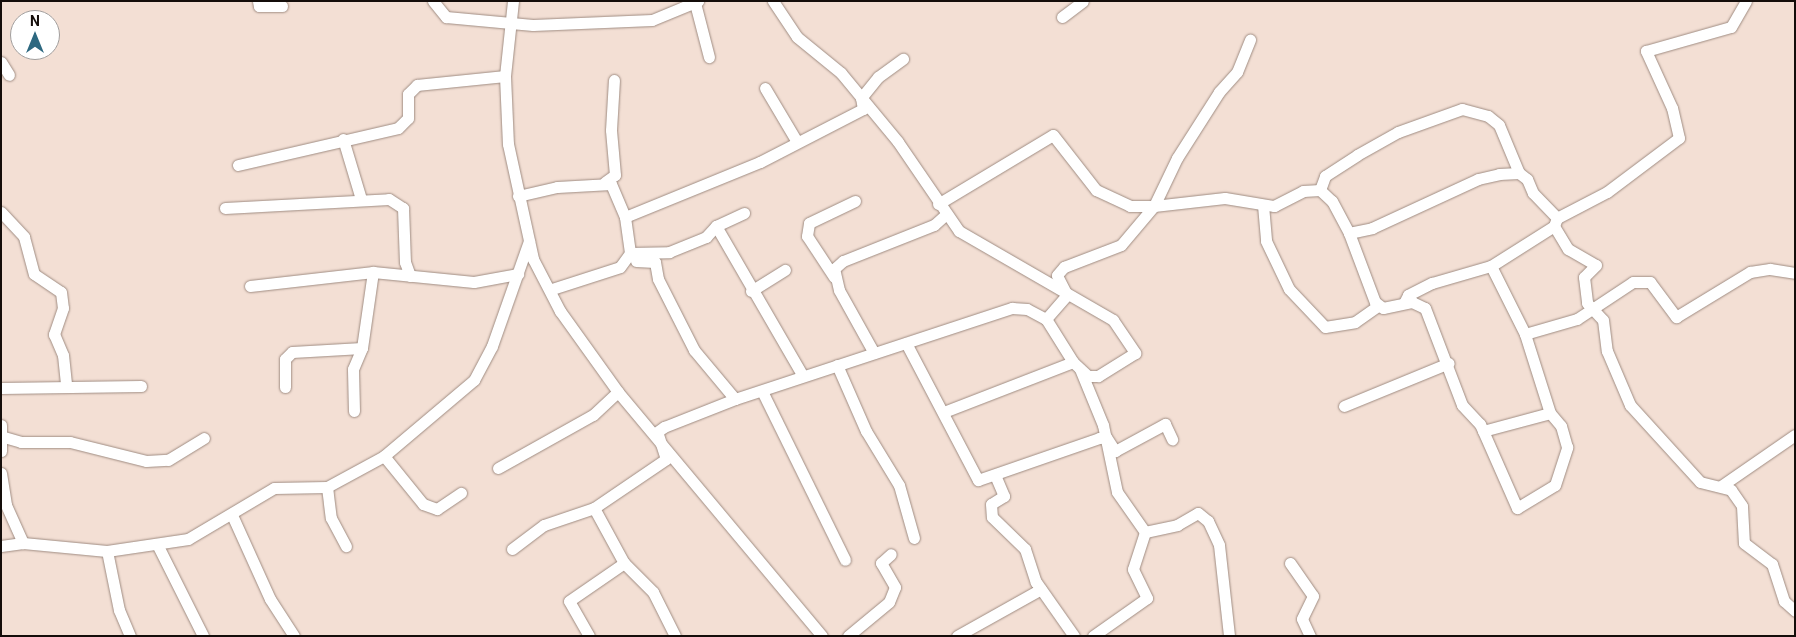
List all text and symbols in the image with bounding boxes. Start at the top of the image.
north arrow [10,10,60,60]
text: N [30,13,40,29]

